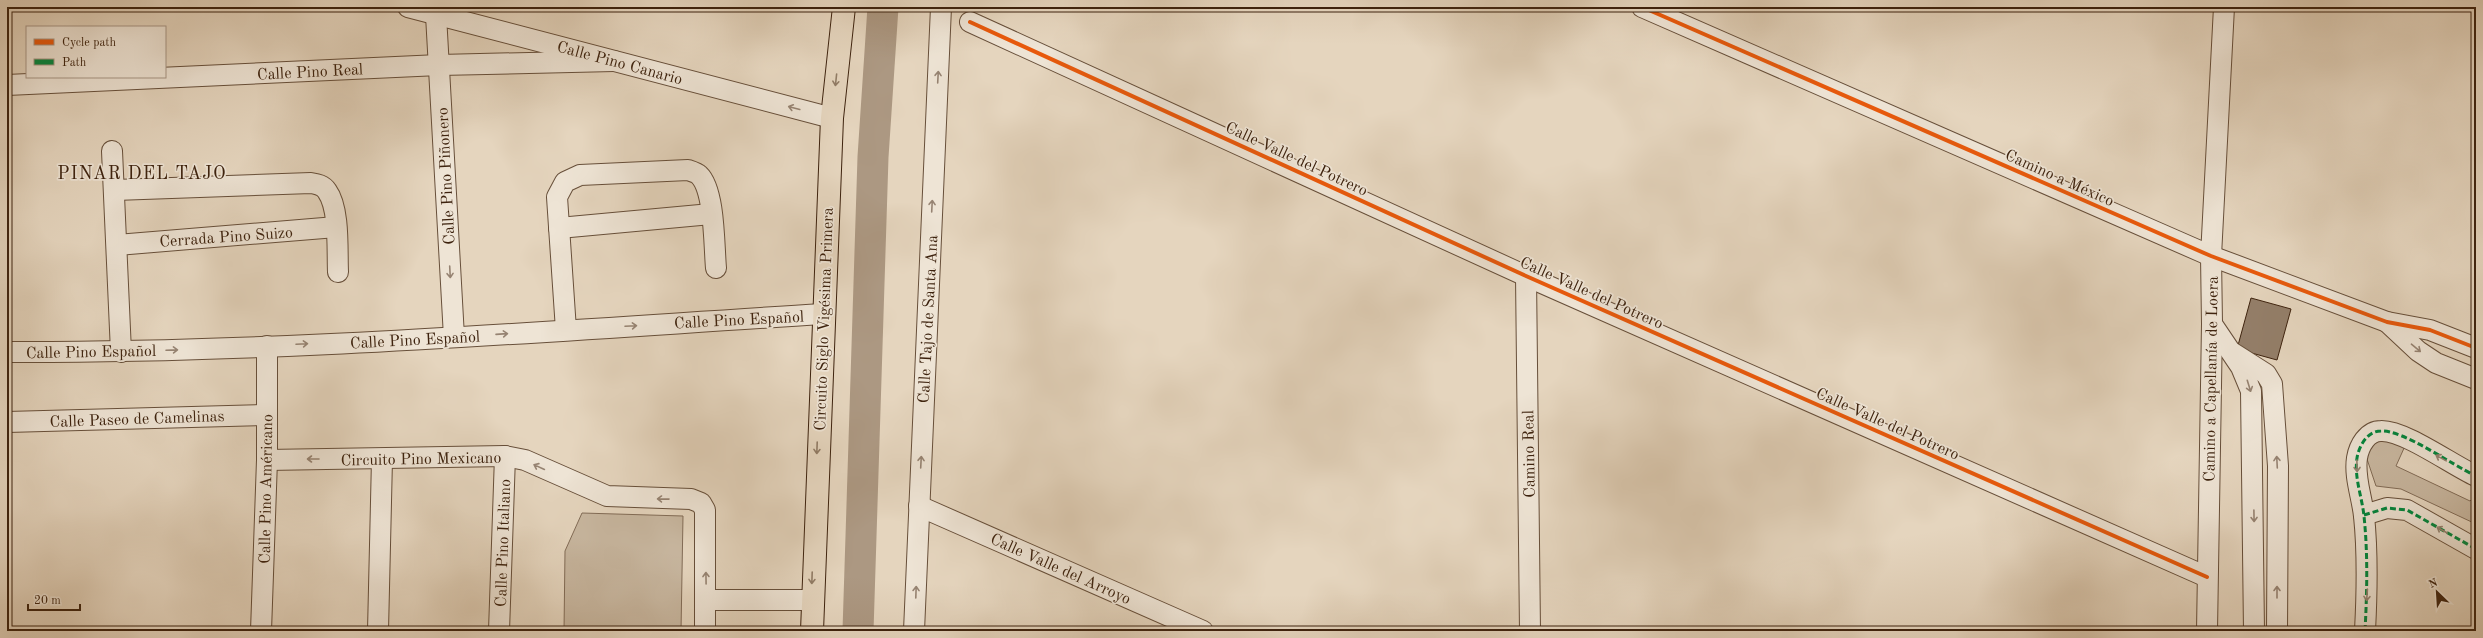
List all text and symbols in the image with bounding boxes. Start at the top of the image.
legend [26,26,166,78]
text: Cycle path [62,37,117,49]
street label: Calle Pino Canario [555,39,684,88]
text: Path [62,57,87,69]
street label: Calle Pino Real [257,62,364,84]
one-way arrow [934,71,942,84]
one-way arrow [832,73,840,86]
one-way arrow [788,104,801,111]
street label: Calle Pino Piñonero [435,107,459,245]
street label: Calle Valle del Potrero [1222,120,1370,200]
street label: Camino a México [2002,148,2116,210]
district label: PINAR DEL TAJO [57,165,227,183]
one-way arrow [929,200,936,213]
street label: Circuito Siglo Vigésima Primera [813,207,837,431]
street label: Cerrada Pino Suizo [159,225,294,251]
street label: Calle Tajo de Santa Ana [917,234,941,404]
street label: Calle Valle del Potrero [1517,255,1665,333]
one-way arrow [447,265,454,278]
street label: Camino a Capellanía de Loera [2202,276,2222,482]
street label: Calle Pino Español [674,310,805,332]
one-way arrow [624,322,637,330]
street label: Calle Pino Español [350,330,481,352]
one-way arrow [495,330,508,338]
one-way arrow [295,341,308,348]
street label: Calle Pino Español [26,344,156,362]
one-way arrow [2410,344,2421,353]
one-way arrow [165,346,178,354]
one-way arrow [2246,380,2253,393]
street label: Calle Valle del Potrero [1813,386,1961,464]
street label: Calle Paseo de Camelinas [49,409,225,431]
street label: Camino Real [1521,410,1539,498]
street label: Calle Pino Américano [258,414,276,564]
one-way arrow [814,441,821,454]
street label: Circuito Pino Mexicano [341,451,502,469]
one-way arrow [2436,454,2448,462]
one-way arrow [307,455,320,463]
one-way arrow [917,456,925,469]
one-way arrow [2274,456,2281,469]
one-way arrow [2353,459,2361,472]
one-way arrow [533,463,545,470]
street label: Calle Pino Italiano [494,479,514,607]
one-way arrow [657,495,670,503]
one-way arrow [2250,509,2257,522]
one-way arrow [2436,526,2448,533]
street label: Calle Valle del Arroyo [987,532,1133,608]
one-way arrow [808,571,816,584]
one-way arrow [702,572,710,585]
north arrow [2417,572,2457,612]
text: N [2427,577,2440,591]
scale bar [28,586,80,612]
one-way arrow [912,586,920,599]
one-way arrow [2273,586,2281,599]
one-way arrow [2363,588,2371,601]
text: 20 m [34,595,61,607]

